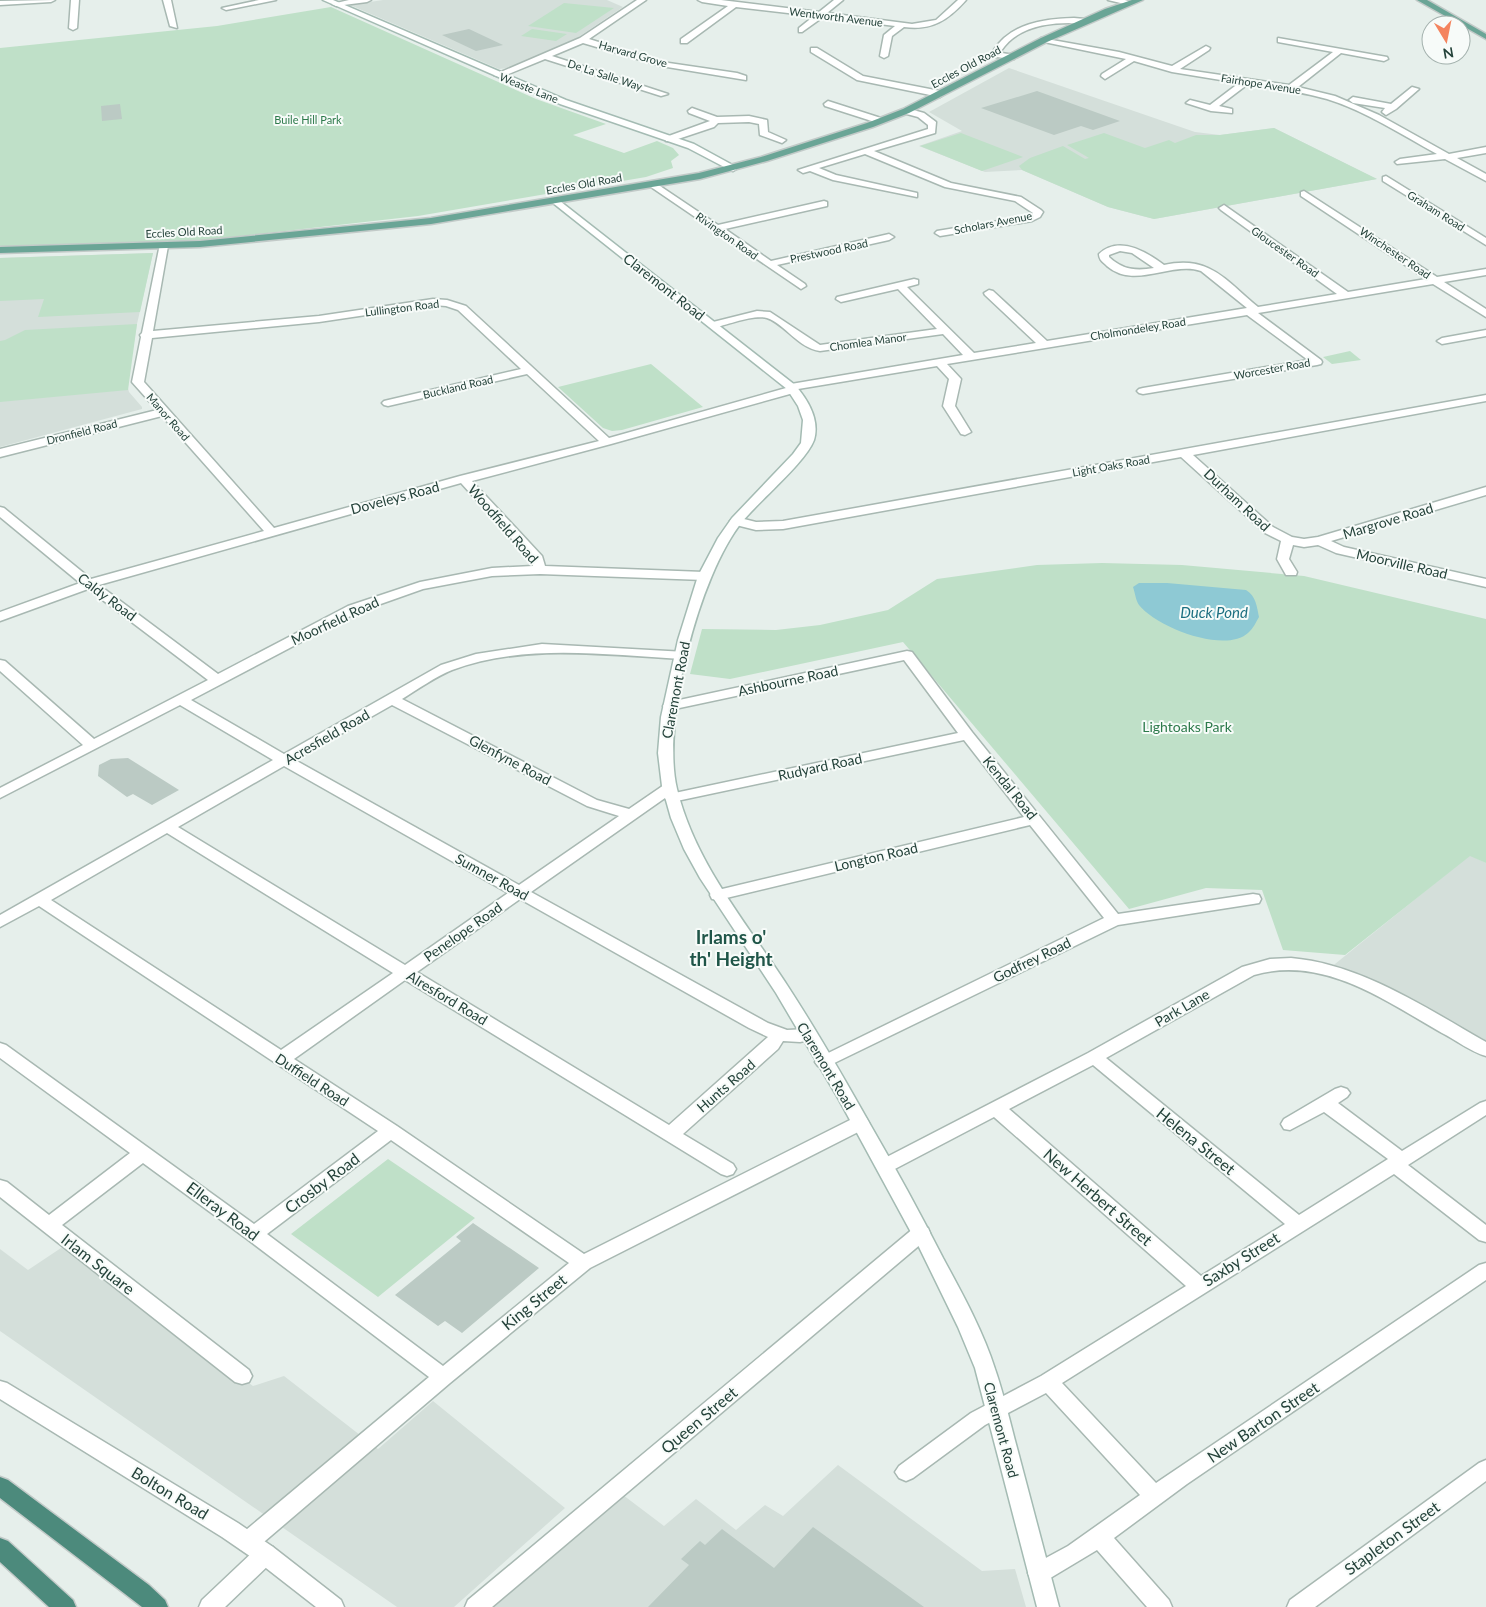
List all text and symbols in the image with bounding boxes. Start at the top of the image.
street label: Wentworth Avenue [788,4,884,29]
north arrow [1421,15,1471,65]
street label: Harvard Grove [597,38,669,70]
street label: Eccles Old Road [929,43,1003,90]
text: N [1442,44,1455,63]
street label: De La Salle Way [566,56,644,93]
street label: Weaste Lane [498,70,561,105]
street label: Fairhope Avenue [1220,71,1302,96]
park label: Buile Hill Park [274,113,342,126]
street label: Eccles Old Road [545,170,623,197]
street label: Graham Road [1405,188,1467,233]
street label: Rivington Road [694,209,761,262]
street label: Scholars Avenue [953,209,1033,236]
street label: Eccles Old Road [145,223,223,240]
street label: Gloucester Road [1249,223,1322,280]
street label: Winchester Road [1357,224,1433,281]
street label: Prestwood Road [789,236,869,265]
street label: Claremont Road [620,250,708,324]
street label: Lullington Road [364,297,440,319]
street label: Cholmondeley Road [1089,315,1187,342]
street label: Chomlea Manor [829,330,907,353]
street label: Worcester Road [1233,355,1311,382]
street label: Buckland Road [422,372,494,401]
street label: Manor Road [144,390,193,443]
street label: Dronfield Road [45,416,119,447]
street label: Light Oaks Road [1071,452,1151,479]
street label: Durham Road [1201,465,1274,535]
street label: Doveleys Road [349,478,441,518]
street label: Woodfield Road [465,481,542,566]
street label: Margrove Road [1341,499,1435,542]
street label: Moorville Road [1355,545,1449,582]
street label: Caldy Road [75,569,140,624]
street label: Moorfield Road [288,593,381,648]
water label: Duck Pond [1180,603,1248,621]
street label: Claremont Road [658,640,693,740]
street label: Ashbourne Road [736,662,839,699]
street label: Acresfield Road [281,705,372,768]
park label: Lightoaks Park [1142,718,1233,735]
street label: Glenfyne Road [466,731,554,788]
street label: Rudyard Road [776,749,863,784]
street label: Kendal Road [980,753,1041,823]
street label: Longton Road [833,839,919,874]
street label: Sumner Road [453,849,532,904]
street label: Penelope Road [420,898,505,965]
district label: Irlams o' th' Height [689,925,773,970]
street label: Godfrey Road [990,933,1073,986]
street label: Alresford Road [404,967,491,1028]
street label: Park Lane [1151,985,1212,1030]
street label: Claremont Road [794,1019,859,1112]
street label: Duffield Road [272,1050,352,1110]
street label: Hunts Road [693,1056,758,1116]
street label: Helena Street [1153,1103,1240,1178]
street label: New Herbert Street [1040,1144,1157,1249]
street label: Crosby Road [281,1148,363,1217]
street label: Elleray Road [183,1177,263,1244]
street label: Saxby Street [1199,1227,1283,1290]
street label: Irlam Square [58,1229,139,1298]
street label: King Street [497,1270,570,1334]
street label: New Barton Street [1203,1377,1322,1466]
street label: Claremont Road [981,1380,1022,1480]
street label: Queen Street [657,1382,741,1457]
street label: Bolton Road [128,1462,212,1523]
street label: Stapleton Street [1340,1497,1443,1579]

